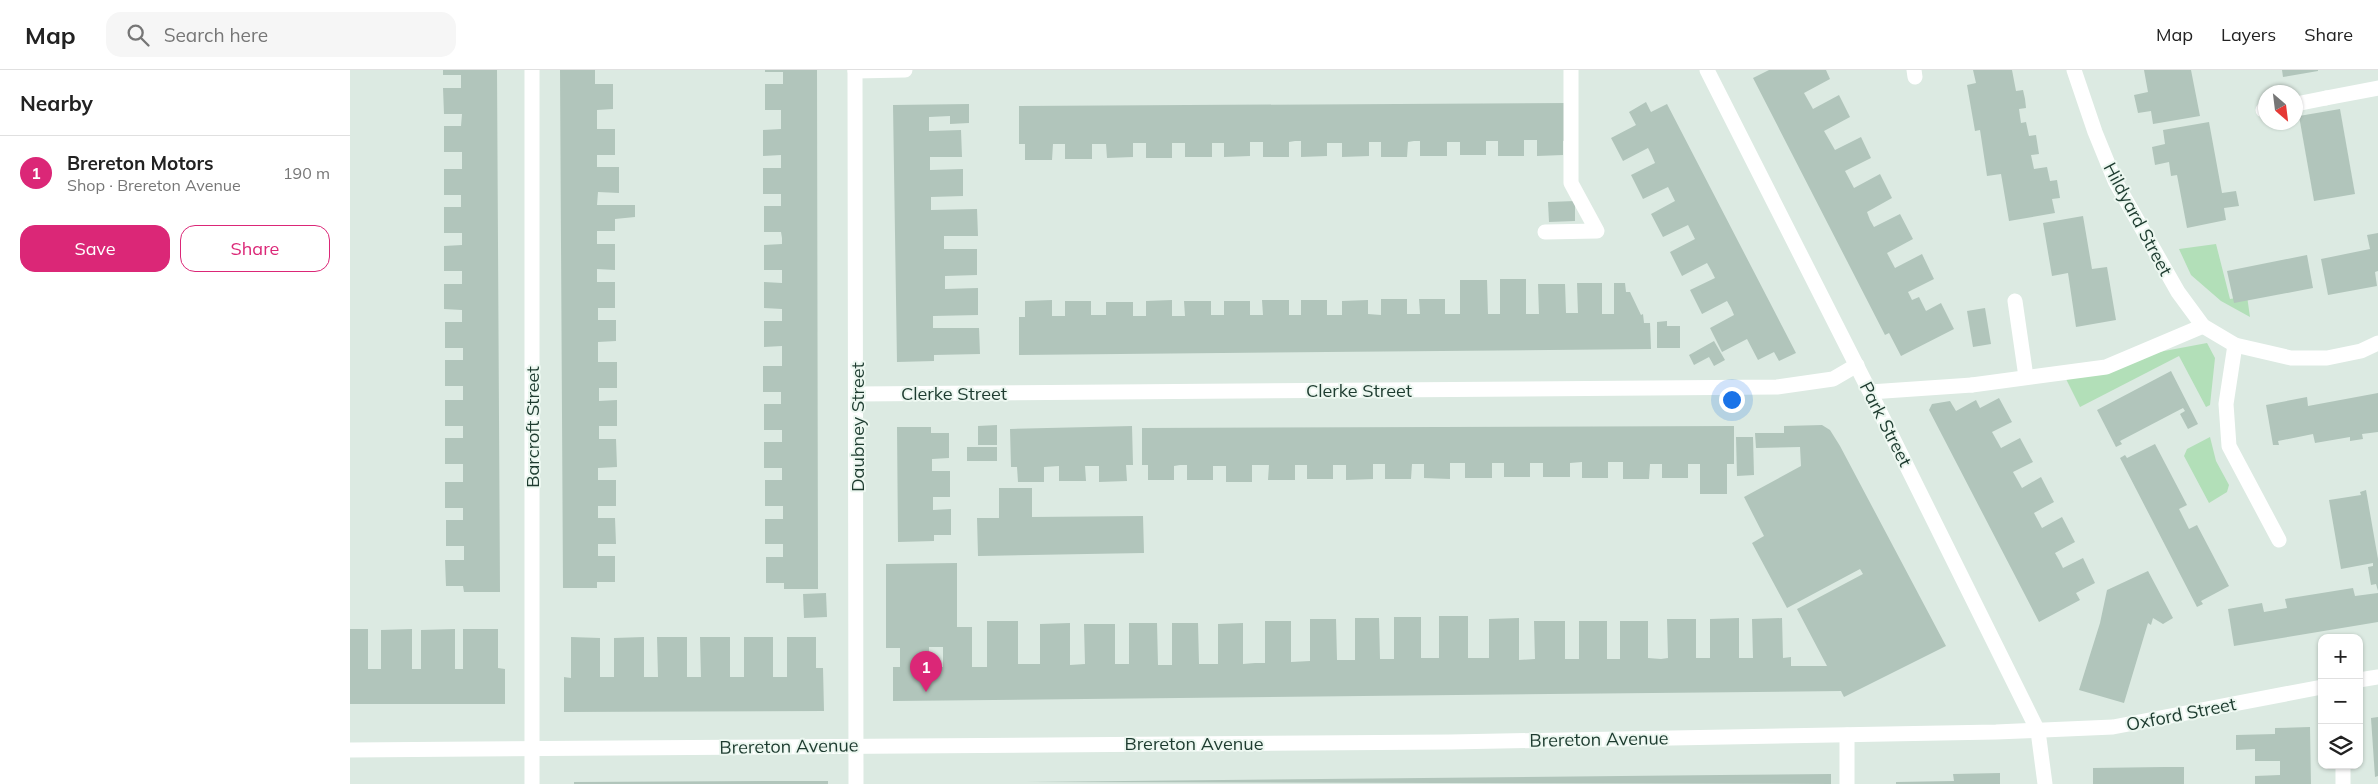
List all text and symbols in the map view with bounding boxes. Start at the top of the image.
search box [106,12,456,57]
text: Map [25,20,76,50]
icon: search [124,21,152,49]
text: Search here [164,23,268,47]
text: Map [2156,23,2193,46]
text: Layers [2221,23,2276,46]
text: Share [2304,23,2353,46]
north arrow [2258,85,2303,130]
text: Nearby [20,90,93,116]
text: Brereton Motors [67,151,213,175]
street label: Hildyard Street [2098,158,2178,280]
text: 1 [31,163,41,183]
text: 190 m [283,163,330,183]
text: Shop · Brereton Avenue [67,175,241,195]
button: Save [20,225,170,272]
button: Share [180,225,330,272]
street label: Daubney Street [846,362,869,492]
street label: Barcroft Street [521,366,544,488]
street label: Park Street [1855,378,1917,470]
street label: Clerke Street [1306,379,1412,402]
street label: Clerke Street [901,382,1007,405]
your location [1719,387,1745,413]
map controls [2318,634,2363,769]
button: + [2318,634,2363,679]
pin: 1 [910,651,942,692]
button: − [2318,679,2363,724]
street label: Oxford Street [2124,692,2238,736]
button: layers [2318,724,2363,769]
street label: Brereton Avenue [1529,726,1669,752]
street label: Brereton Avenue [1124,732,1264,755]
street label: Brereton Avenue [719,733,859,759]

